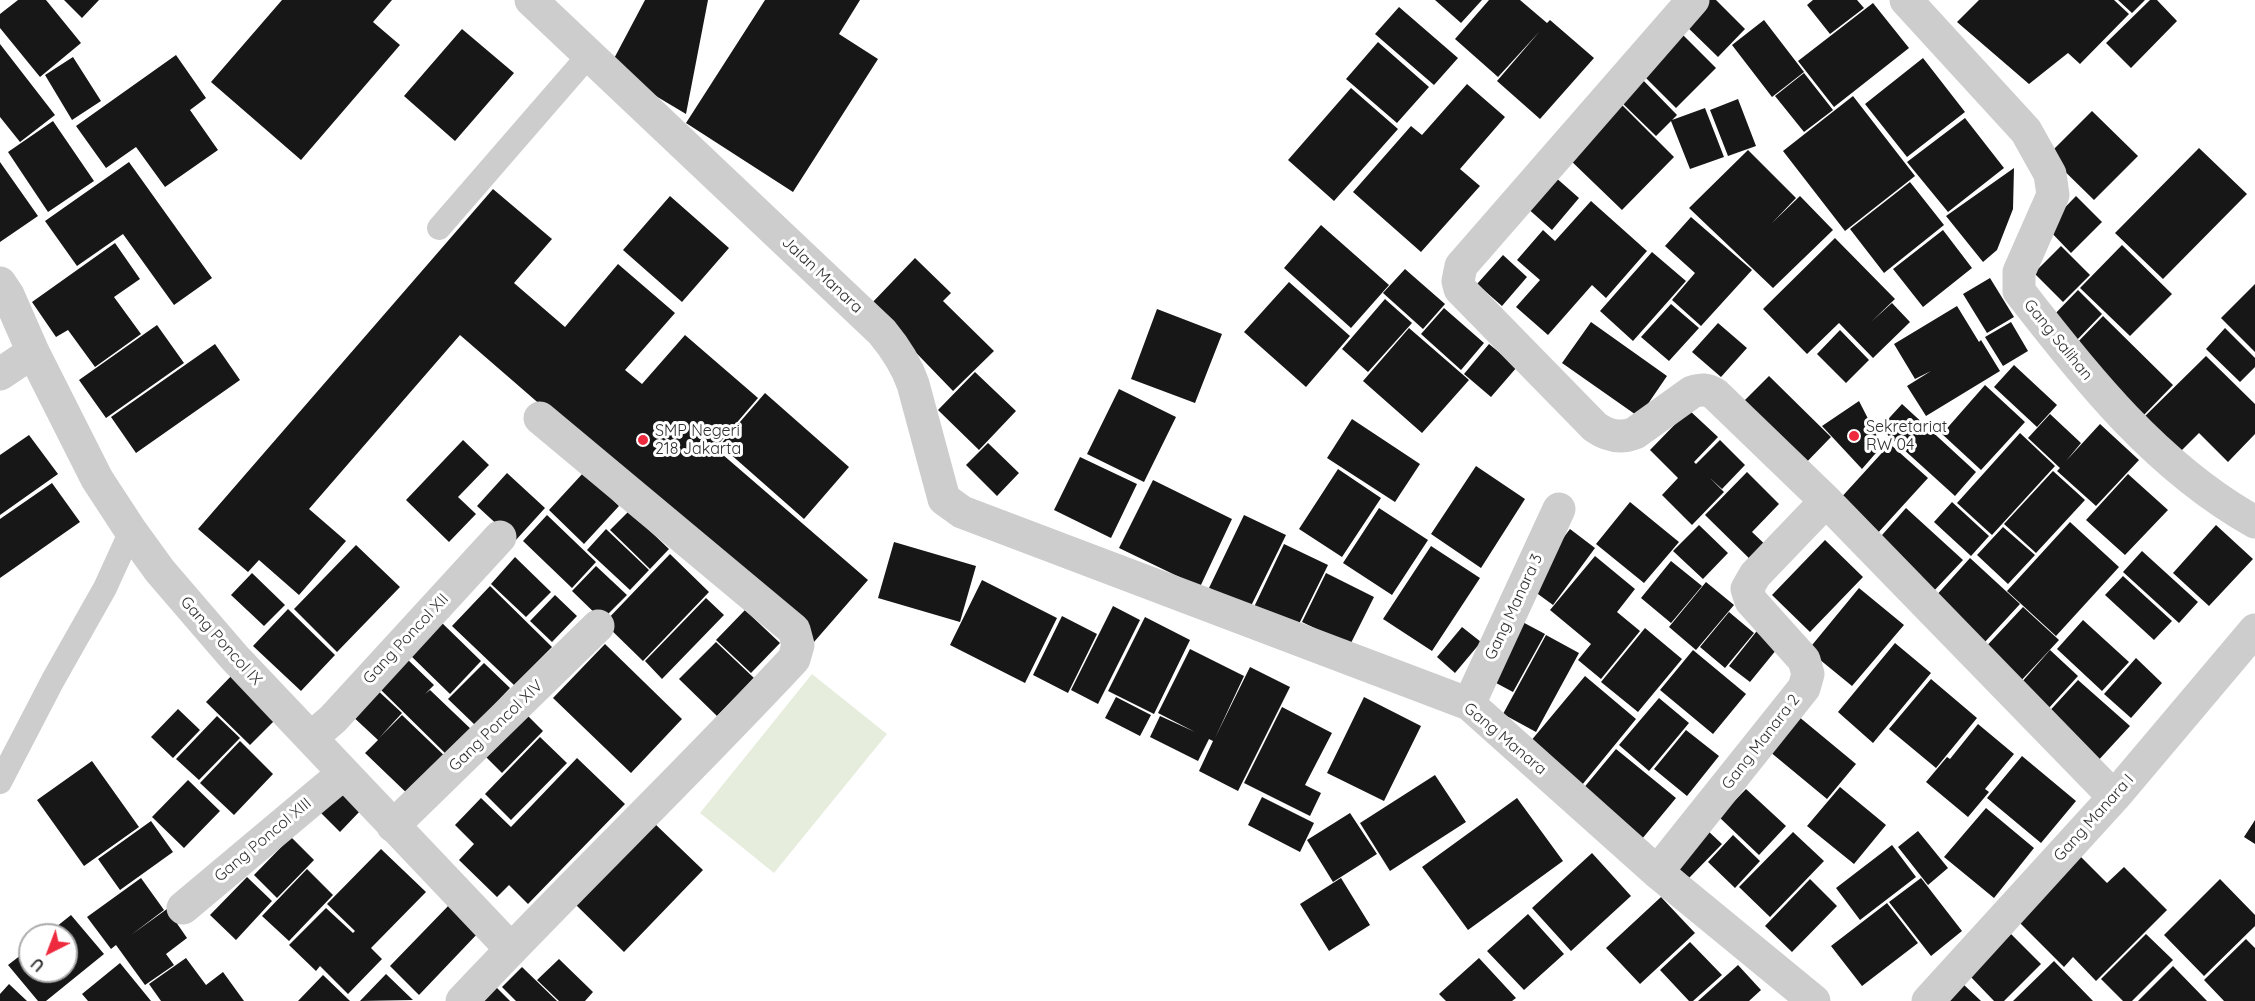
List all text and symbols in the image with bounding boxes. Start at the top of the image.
street label: Jalan Manara [778,233,866,317]
street label: Gang Salihan [2020,296,2096,384]
place label: Sekretariat RW 04 [1866,417,1947,455]
place label: SMP Negeri 218 Jakarta [655,421,741,459]
marker: Sekretariat RW 04 [1847,429,1861,443]
marker: SMP Negeri 218 Jakarta [636,433,650,447]
street label: Gang Manara 3 [1481,551,1547,663]
street label: Gang Poncol XII [359,590,453,688]
street label: Gang Poncol IX [176,593,266,689]
street label: Gang Poncol XIV [445,676,547,776]
street label: Gang Manara 2 [1718,691,1804,793]
street label: Gang Manara [1460,699,1550,779]
street label: Gang Manara I [2050,771,2138,865]
street label: Gang Poncol XIII [211,794,315,886]
north arrow [18,923,78,983]
text: U [26,954,48,976]

